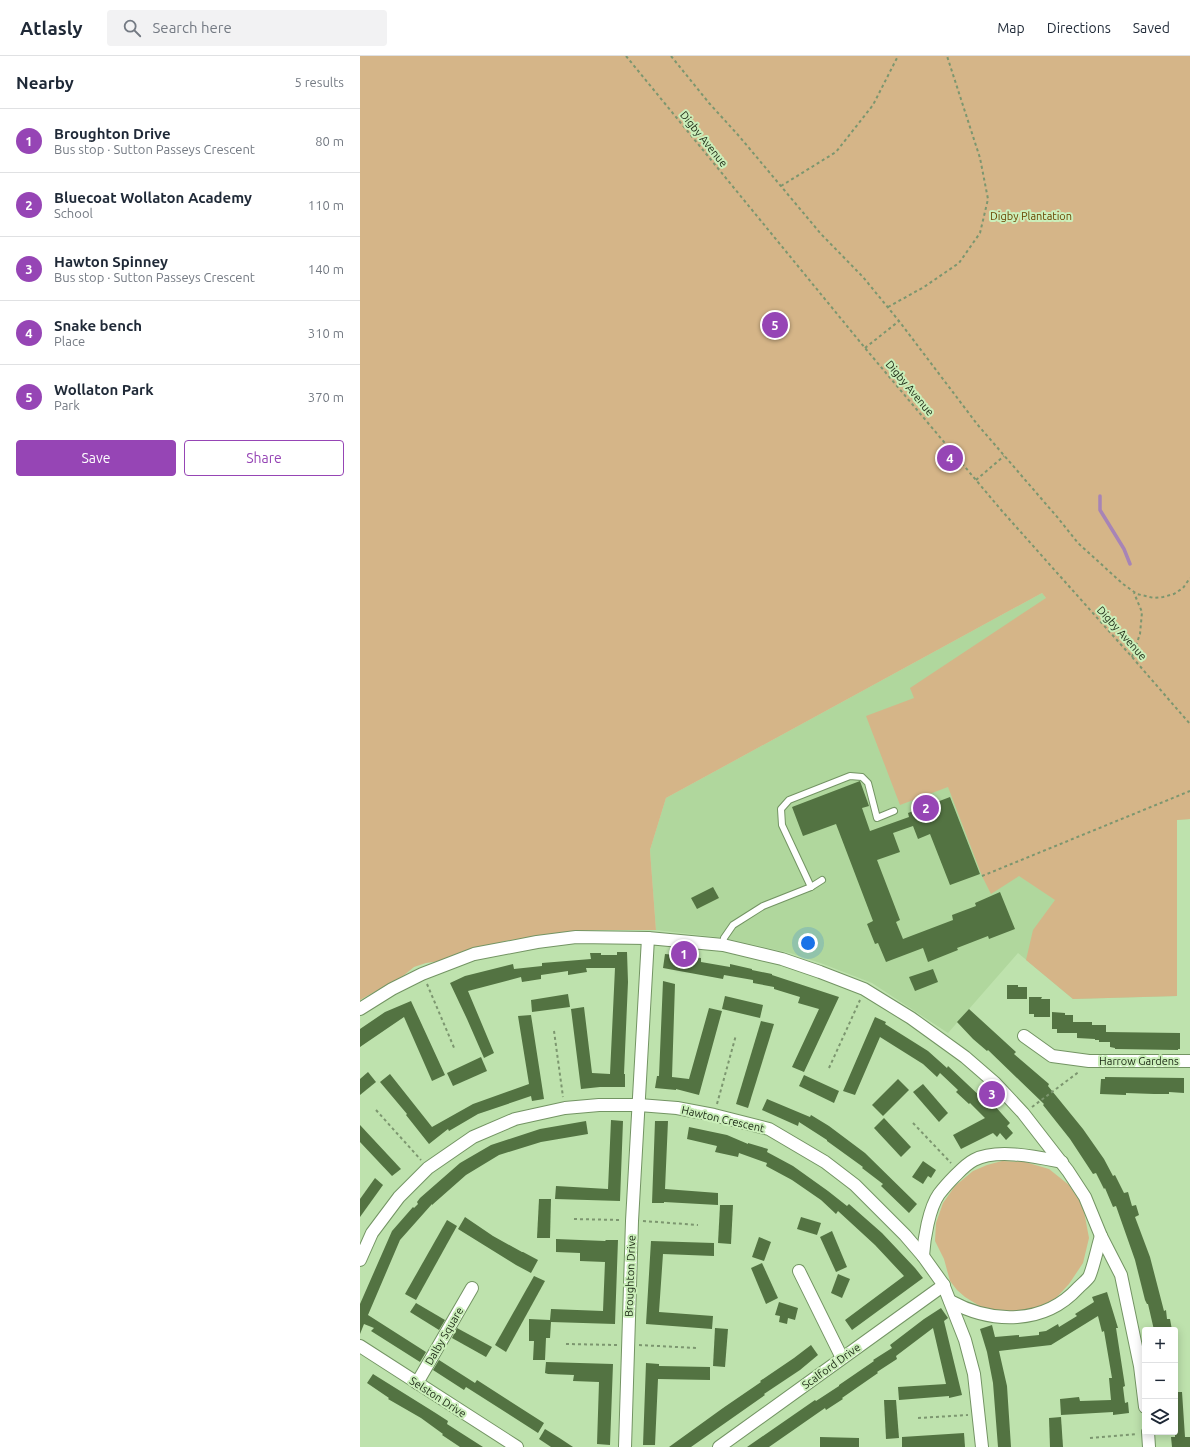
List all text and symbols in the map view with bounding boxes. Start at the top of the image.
search box [107,10,387,46]
text: Atlasly [20,17,83,39]
icon: search [121,17,143,39]
text: Search here [153,19,232,36]
text: Map [997,20,1025,36]
text: Directions [1047,20,1111,36]
text: Saved [1133,20,1170,36]
text: Nearby [16,73,74,92]
text: 5 results [294,75,344,89]
street label: Digby Avenue [678,109,730,169]
text: Broughton Drive [54,125,171,142]
text: 1 [25,134,33,148]
text: 80 m [315,134,344,148]
text: Bus stop · Sutton Passeys Crescent [54,142,255,156]
text: Bluecoat Wollaton Academy [54,189,252,206]
text: 2 [25,198,33,212]
text: 110 m [308,198,344,212]
text: School [54,206,93,220]
park label: Digby Plantation [990,210,1072,222]
text: Hawton Spinney [54,253,168,270]
text: 3 [25,262,33,276]
text: 140 m [308,262,344,276]
text: Bus stop · Sutton Passeys Crescent [54,270,255,284]
pin: 5 [762,310,788,340]
text: Snake bench [54,317,142,334]
text: 4 [25,326,33,340]
text: 310 m [308,326,344,340]
text: Place [54,334,85,348]
street label: Digby Avenue [884,358,936,418]
text: Wollaton Park [54,381,154,398]
text: 5 [25,390,33,404]
text: 370 m [308,390,344,404]
text: Park [54,398,80,412]
button: Save [16,440,176,476]
button: Share [184,440,344,476]
pin: 4 [937,443,963,473]
street label: Digby Avenue [1095,604,1149,662]
pin: 2 [913,793,939,823]
your location [798,933,818,953]
pin: 1 [671,939,697,969]
street label: Harrow Gardens [1099,1055,1179,1067]
pin: 3 [979,1079,1005,1109]
street label: Hawton Crescent [680,1104,766,1135]
street label: Broughton Drive [623,1235,637,1317]
street label: Dalby Square [423,1305,465,1367]
map controls [1142,1327,1178,1435]
button: + [1142,1327,1178,1363]
street label: Scalford Drive [800,1341,862,1391]
button: − [1142,1363,1178,1399]
street label: Selston Drive [407,1374,469,1420]
button: layers [1142,1399,1178,1435]

